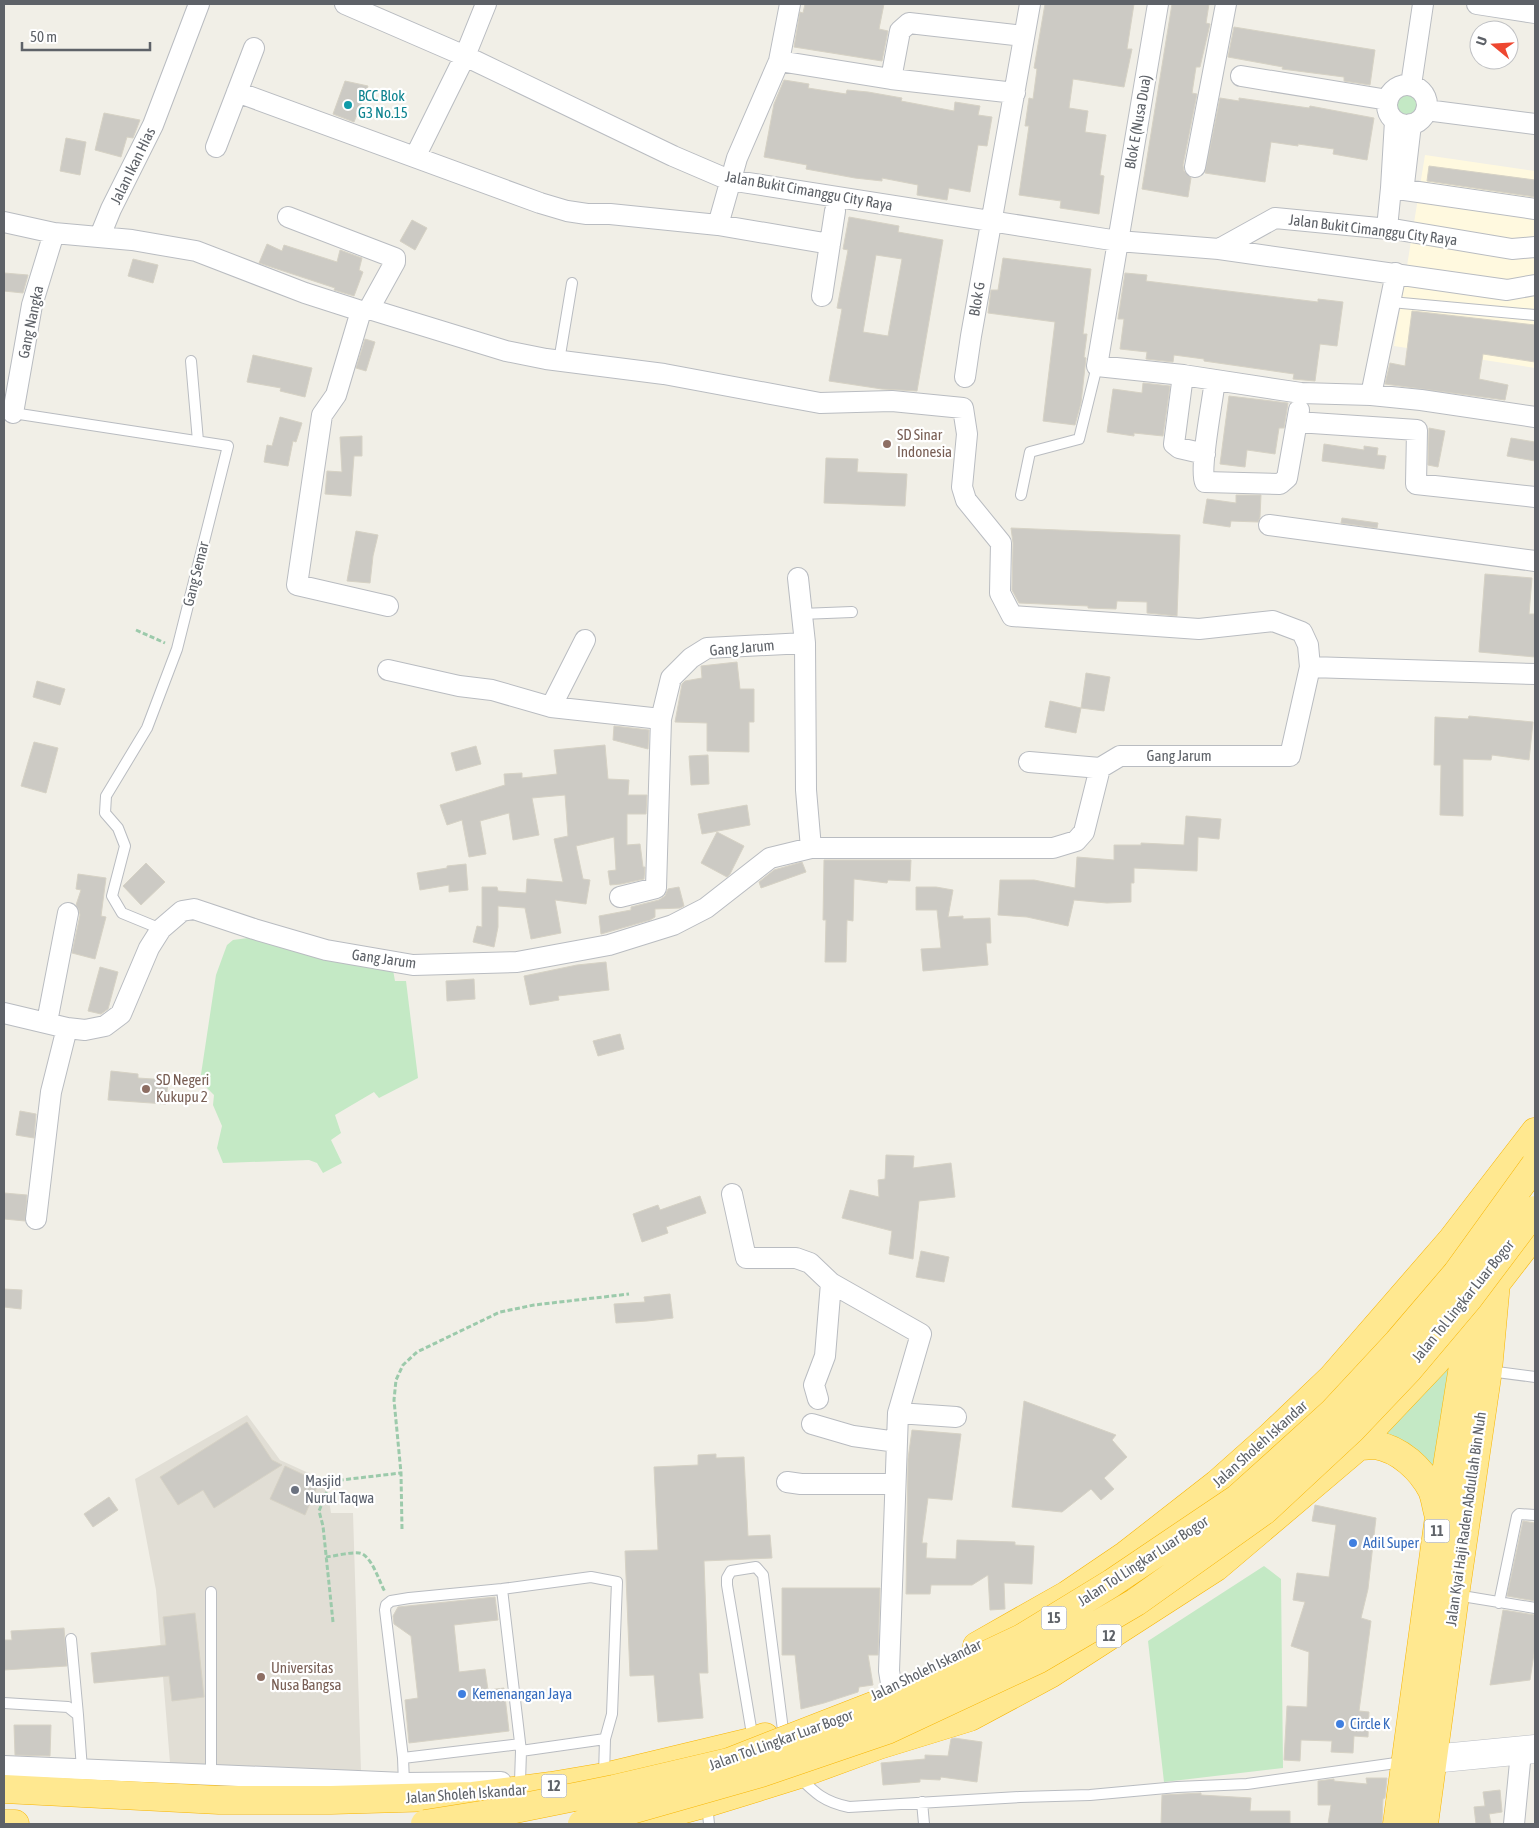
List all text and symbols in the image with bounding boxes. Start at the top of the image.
scale bar [22,20,150,52]
north arrow [1469,20,1519,70]
text: 50 m [30,28,57,45]
text: U [1473,35,1491,47]
street label: Blok E (Nusa Dua) [1121,73,1154,170]
place label: BCC Blok G3 No.15 [358,87,408,121]
marker: BCC Blok G3 No.15 [342,99,354,111]
street label: Jalan Ikan Hias [107,125,158,207]
street label: Jalan Bukit Cimanggu City Raya [724,167,894,214]
street label: Jalan Bukit Cimanggu City Raya [1288,211,1458,248]
street label: Blok G [965,280,988,317]
street label: Gang Nangka [15,284,47,360]
place label: SD Sinar Indonesia [897,426,952,460]
marker: SD Sinar Indonesia [881,438,893,450]
street label: Gang Semar [179,539,212,608]
street label: Gang Jarum [709,636,775,659]
street label: Gang Jarum [1147,747,1211,764]
street label: Gang Jarum [351,946,417,971]
place label: SD Negeri Kukupu 2 [156,1071,209,1105]
marker: SD Negeri Kukupu 2 [140,1083,152,1095]
street label: Jalan Tol Lingkar Luar Bogor [1408,1236,1517,1365]
street label: Jalan Sholeh Iskandar [1209,1396,1311,1490]
street label: Jalan Kyai Haji Raden Abdullah Bin Nuh [1442,1411,1489,1627]
place label: Masjid Nurul Taqwa [305,1472,374,1506]
marker: Masjid Nurul Taqwa [289,1484,301,1496]
street label: Jalan Tol Lingkar Luar Bogor [1074,1512,1212,1609]
road number: 11 [1424,1520,1450,1542]
place label: Adil Super [1363,1534,1419,1551]
marker: Adil Super [1347,1537,1359,1549]
road number: 15 [1042,1606,1066,1630]
road number: 12 [1096,1624,1122,1648]
street label: Jalan Sholeh Iskandar [868,1635,984,1704]
place label: Universitas Nusa Bangsa [271,1659,342,1693]
marker: Universitas Nusa Bangsa [255,1671,267,1683]
place label: Kemenangan Jaya [472,1685,572,1702]
marker: Kemenangan Jaya [456,1688,468,1700]
street label: Jalan Tol Lingkar Luar Bogor [706,1705,856,1774]
place label: Circle K [1350,1715,1391,1732]
marker: Circle K [1334,1718,1346,1730]
road number: 12 [542,1774,566,1798]
street label: Jalan Sholeh Iskandar [405,1781,528,1806]

